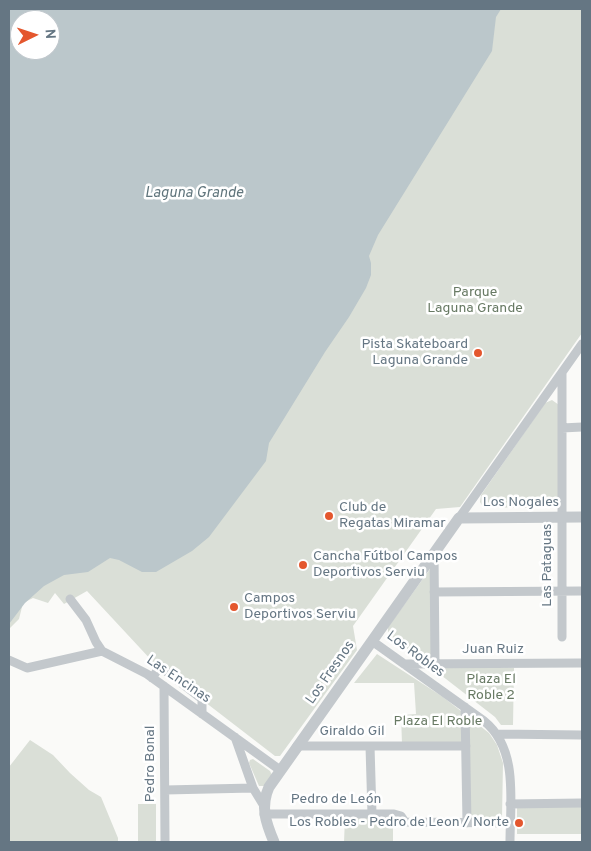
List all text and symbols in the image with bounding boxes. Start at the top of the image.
north arrow [10,10,60,60]
text: N [41,28,58,40]
water label: Laguna Grande [145,185,243,203]
park label: Parque Laguna Grande [427,285,523,318]
place label: Pista Skateboard Laguna Grande [361,337,468,370]
marker: Pista Skateboard Laguna Grande [472,347,484,359]
street label: Los Nogales [483,495,559,511]
place label: Club de Regatas Miramar [339,500,446,532]
marker: Club de Regatas Miramar [323,510,335,522]
street label: Las Pataguas [540,523,556,607]
place label: Cancha Fútbol Campos Deportivos Serviu [313,549,457,582]
marker: Cancha Fútbol Campos Deportivos Serviu [297,559,309,571]
place label: Campos Deportivos Serviu [244,591,356,624]
marker: Campos Deportivos Serviu [228,601,240,613]
street label: Los Robles [383,628,447,682]
street label: Los Fresnos [303,638,359,708]
street label: Juan Ruiz [462,642,524,658]
street label: Las Encinas [143,652,213,708]
park label: Plaza El Roble 2 [466,672,516,704]
park label: Plaza El Roble [394,714,482,730]
street label: Giraldo Gil [319,724,385,740]
street label: Pedro Bonal [143,726,159,802]
street label: Pedro de León [291,792,381,808]
place label: Los Robles - Pedro de Leon / Norte [289,815,509,831]
marker: Los Robles - Pedro de Leon / Norte [513,817,525,829]

